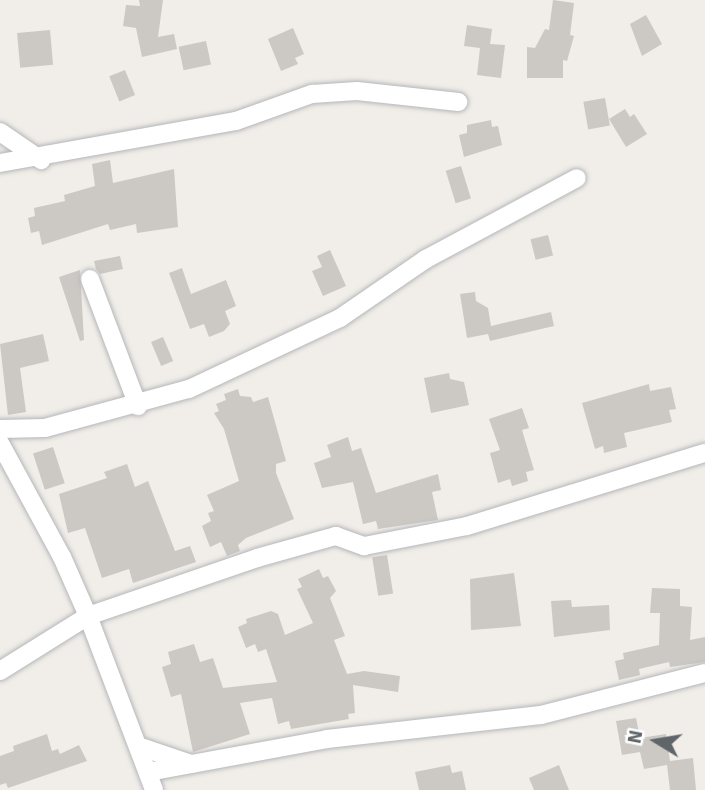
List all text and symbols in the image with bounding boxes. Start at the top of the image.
north arrow [621,706,691,776]
text: N [622,728,648,746]

